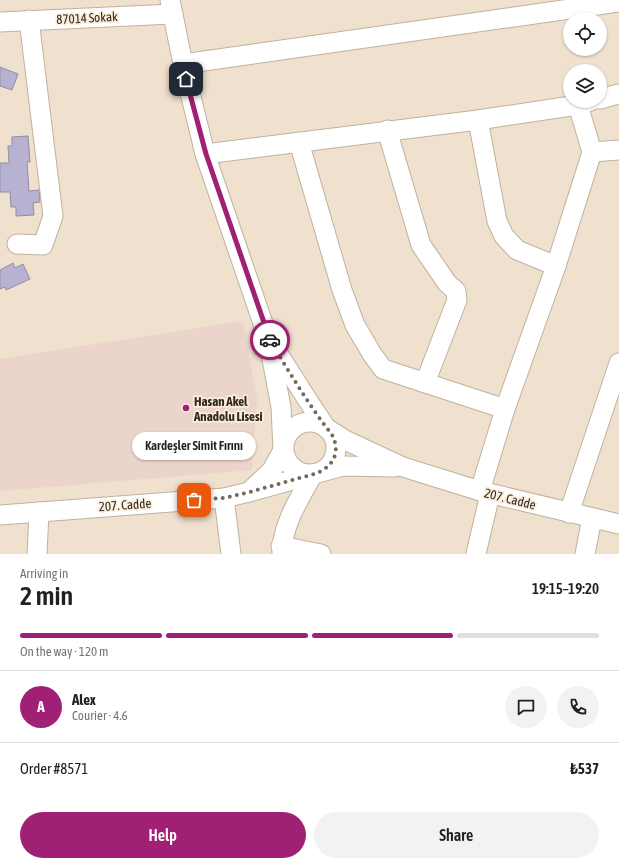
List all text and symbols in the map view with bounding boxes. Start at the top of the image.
street label: 87014 Sokak [56,9,118,27]
map controls [563,12,607,108]
button: locate [563,12,607,56]
pin [169,62,203,96]
button: layers [563,64,607,108]
icon: home [175,68,197,90]
courier [250,320,290,360]
icon: car [259,329,281,351]
place label: Hasan Akel Anadolu Lisesi [193,394,263,424]
marker: Hasan Akel Anadolu Lisesi [181,403,191,413]
callout: Kardeşler Simit Fırını [132,432,256,460]
text: Kardeşler Simit Fırını [145,438,243,453]
pin [177,483,211,517]
street label: 207. Cadde [483,485,537,513]
icon: bag [183,489,205,511]
street label: 207. Cadde [98,496,152,514]
text: Arriving in [20,566,68,581]
text: 19:15–19:20 [532,580,599,597]
text: 2 min [20,581,73,611]
text: On the way · 120 m [20,644,108,659]
button: chat [505,686,547,728]
button: phone [557,686,599,728]
text: Alex [72,691,96,708]
text: A [37,698,45,715]
text: Courier · 4.6 [72,708,128,723]
text: Order #8571 [20,760,88,777]
text: ₺537 [570,760,599,777]
button: Help [20,812,306,858]
button: Share [314,812,599,858]

